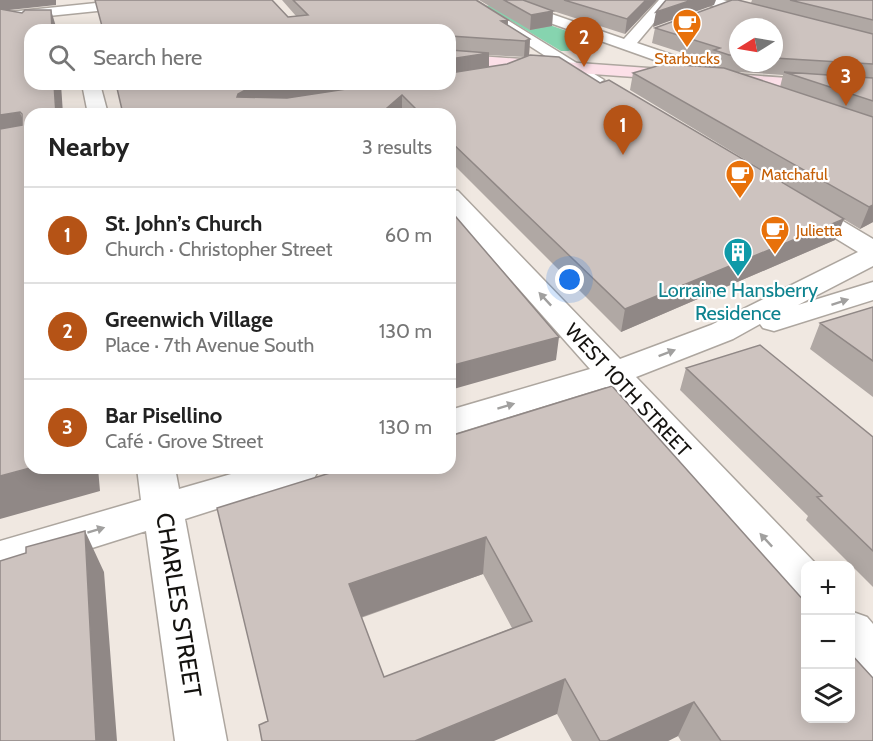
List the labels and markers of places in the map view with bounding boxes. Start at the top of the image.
cafe icon: Starbucks [671,7,703,49]
pin: 2 [564,17,604,67]
place label: Starbucks [654,49,720,68]
pin: 3 [826,57,866,106]
pin: 1 [604,106,642,155]
cafe icon: Matchaful [724,158,756,200]
place label: Matchaful [761,165,828,184]
cafe icon: Julietta [759,214,791,256]
place label: Julietta [795,221,842,240]
building icon: Lorraine Hansberry Residence [722,236,754,278]
place label: Lorraine Hansberry Residence [658,278,818,325]

